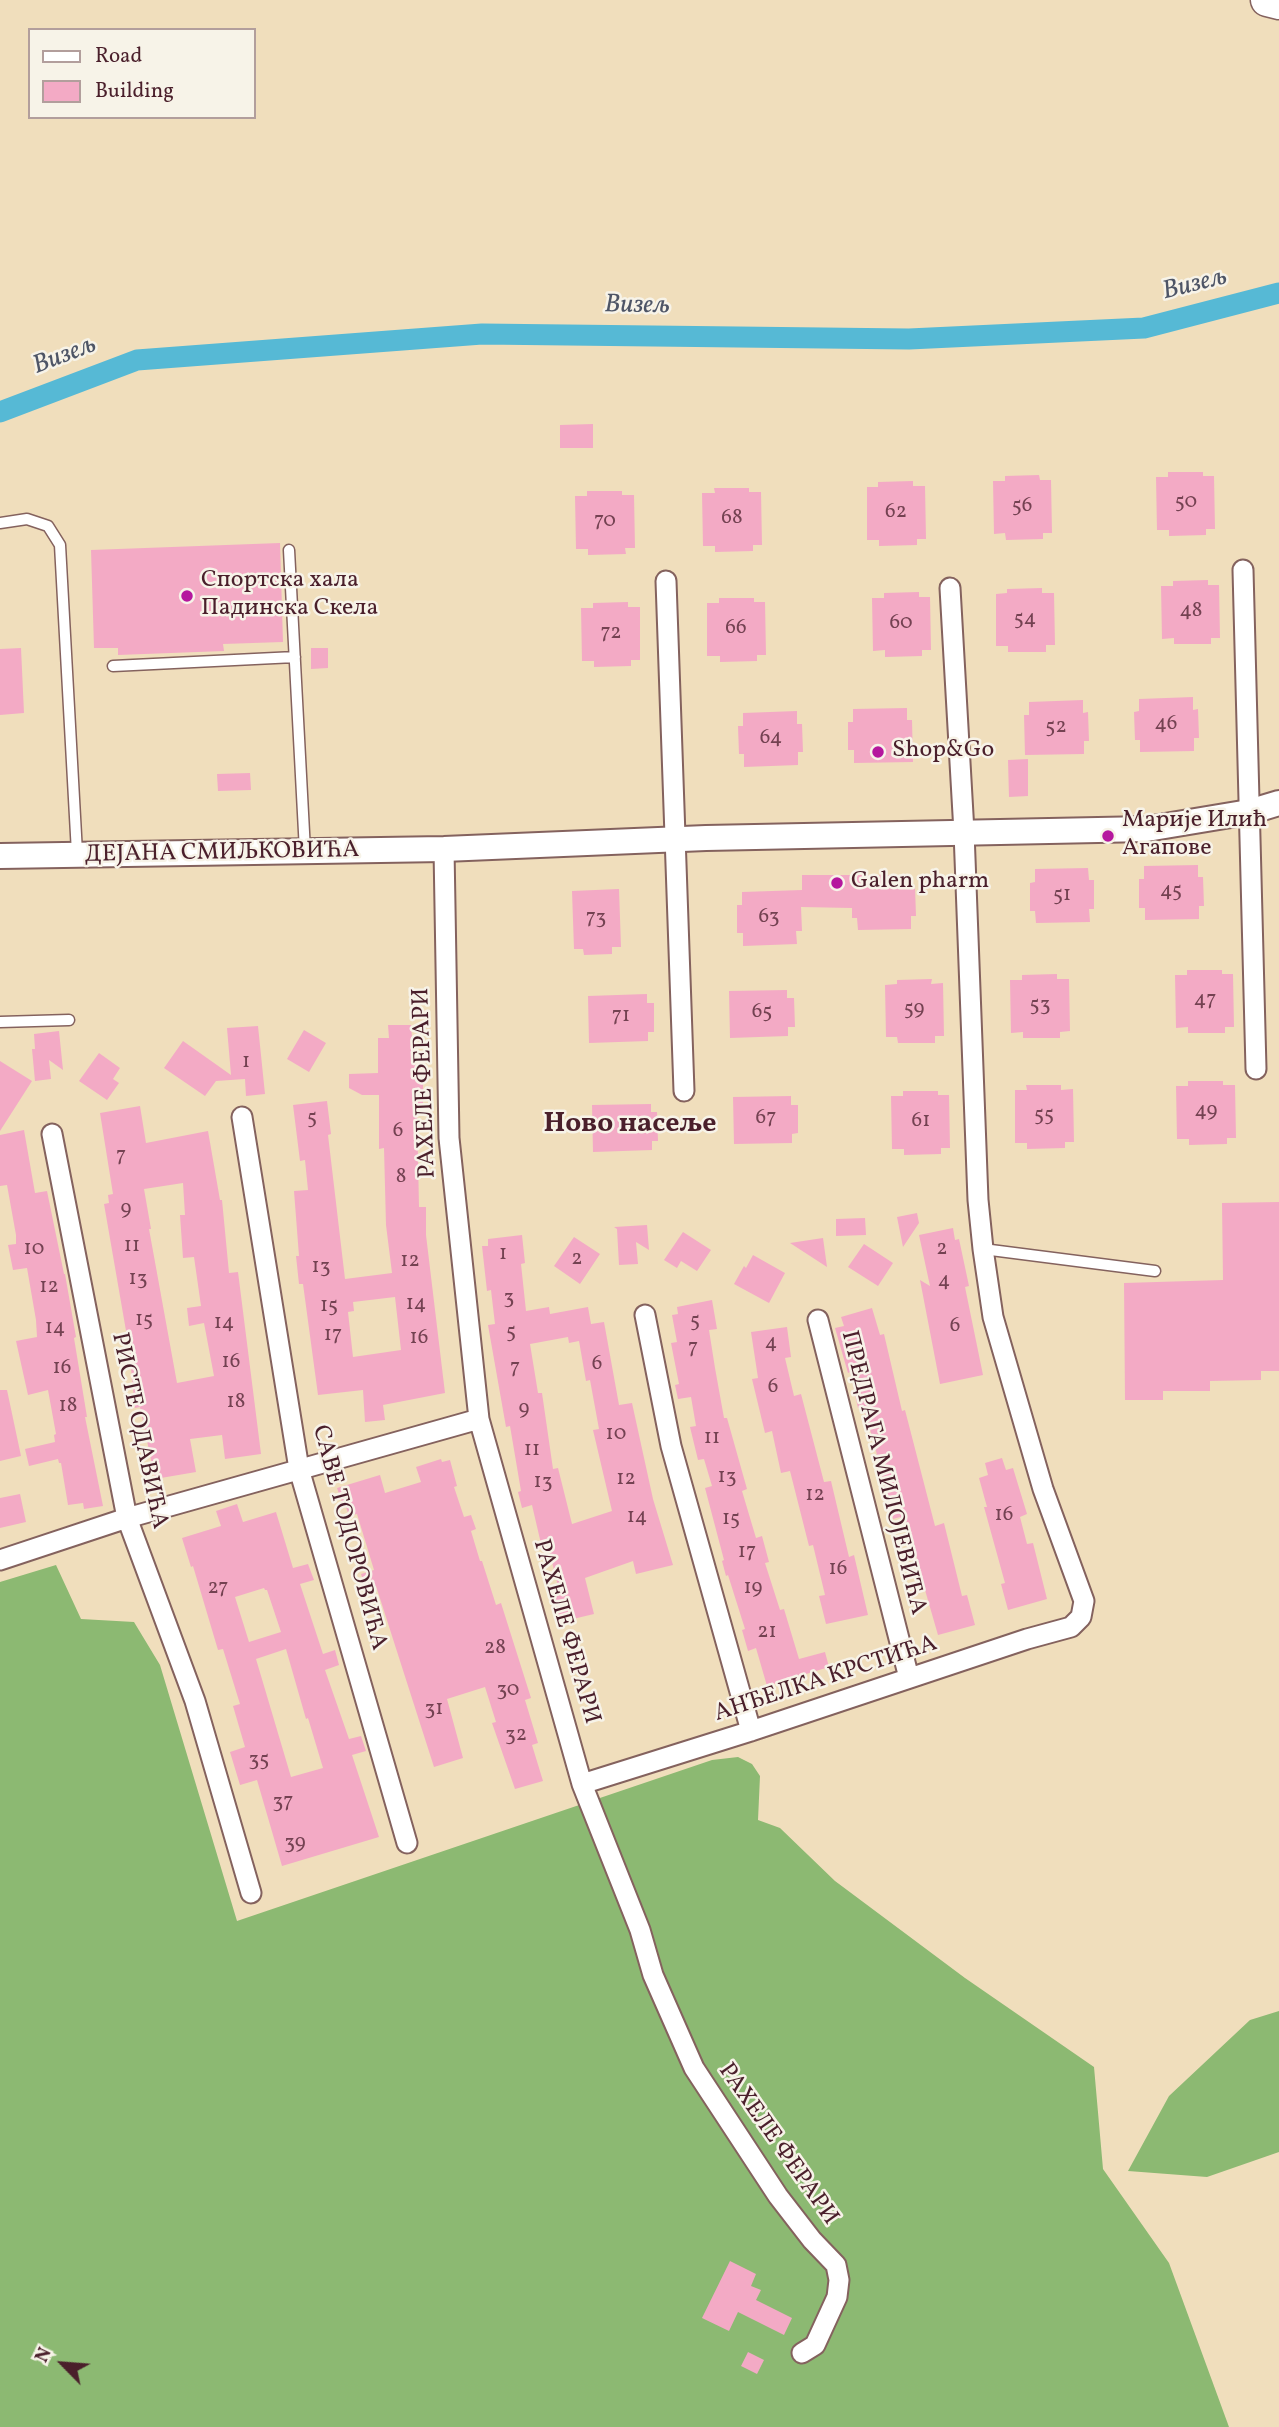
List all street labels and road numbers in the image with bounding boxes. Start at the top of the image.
street label: ДЕЈАНА СМИЉКОВИЋА [84,837,360,871]
street label: РАХЕЛЕ ФЕРАРИ [408,987,444,1179]
street label: ПРЕДРАГА МИЛОЈЕВИЋА [833,1328,931,1618]
street label: РИСТЕ ОДАВИЋА [103,1330,173,1532]
street label: САВЕ ТОДОРОВИЋА [304,1422,392,1654]
street label: РАХЕЛЕ ФЕРАРИ [525,1536,605,1728]
street label: АНЂЕЛКА КРСТИЋА [711,1630,941,1730]
street label: РАХЕЛЕ ФЕРАРИ [710,2059,844,2231]

